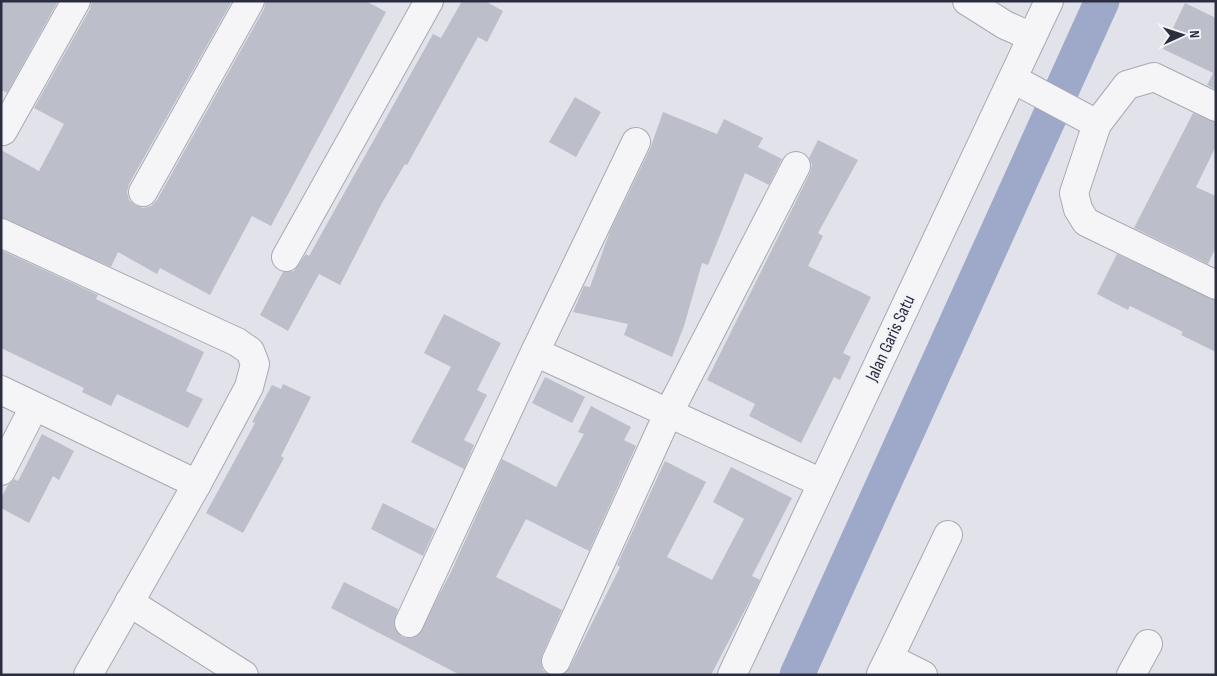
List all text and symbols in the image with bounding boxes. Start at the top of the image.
north arrow [1157,10,1207,60]
text: N [1186,30,1203,39]
street label: Jalan Garis Satu [861,292,920,386]

